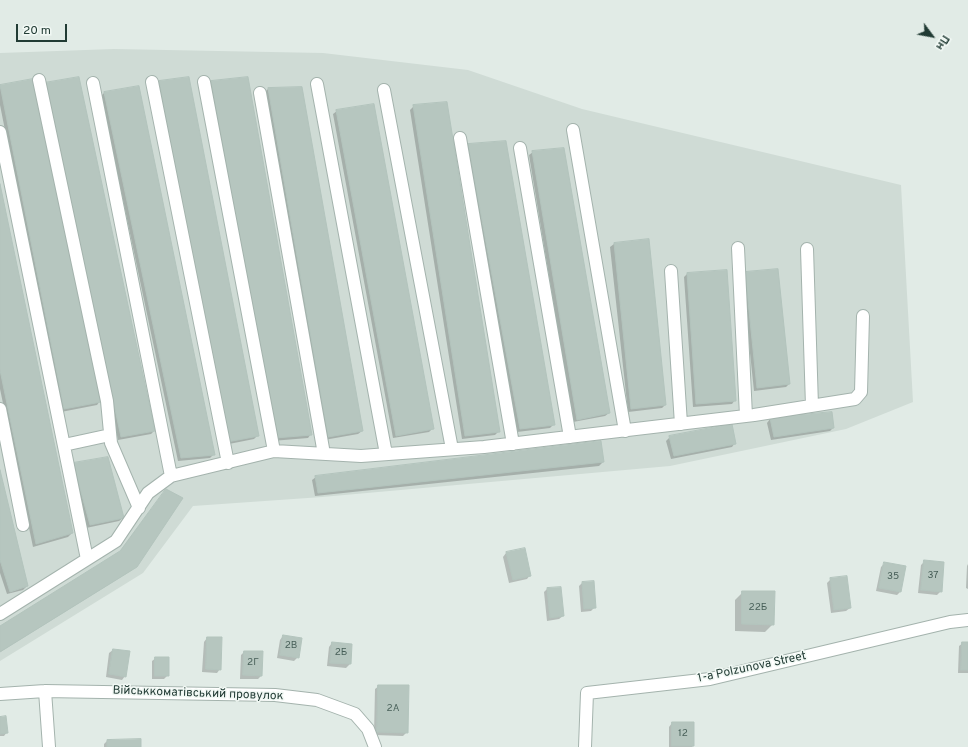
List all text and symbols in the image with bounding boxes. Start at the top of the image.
scale bar [18,16,69,42]
north arrow [912,16,952,56]
text: 20 m [23,23,51,39]
text: Пн [932,32,952,52]
house number: 37 [927,570,939,582]
house number: 35 [887,571,899,583]
house number: 22Б [749,602,767,614]
house number: 2В [285,640,297,652]
house number: 2Б [335,647,347,659]
street label: 1-a Polzunova Street [696,649,808,687]
house number: 2Г [247,657,259,669]
street label: Військкоматівський провулок [112,684,284,704]
house number: 2А [387,703,399,715]
house number: 12 [678,728,688,740]

